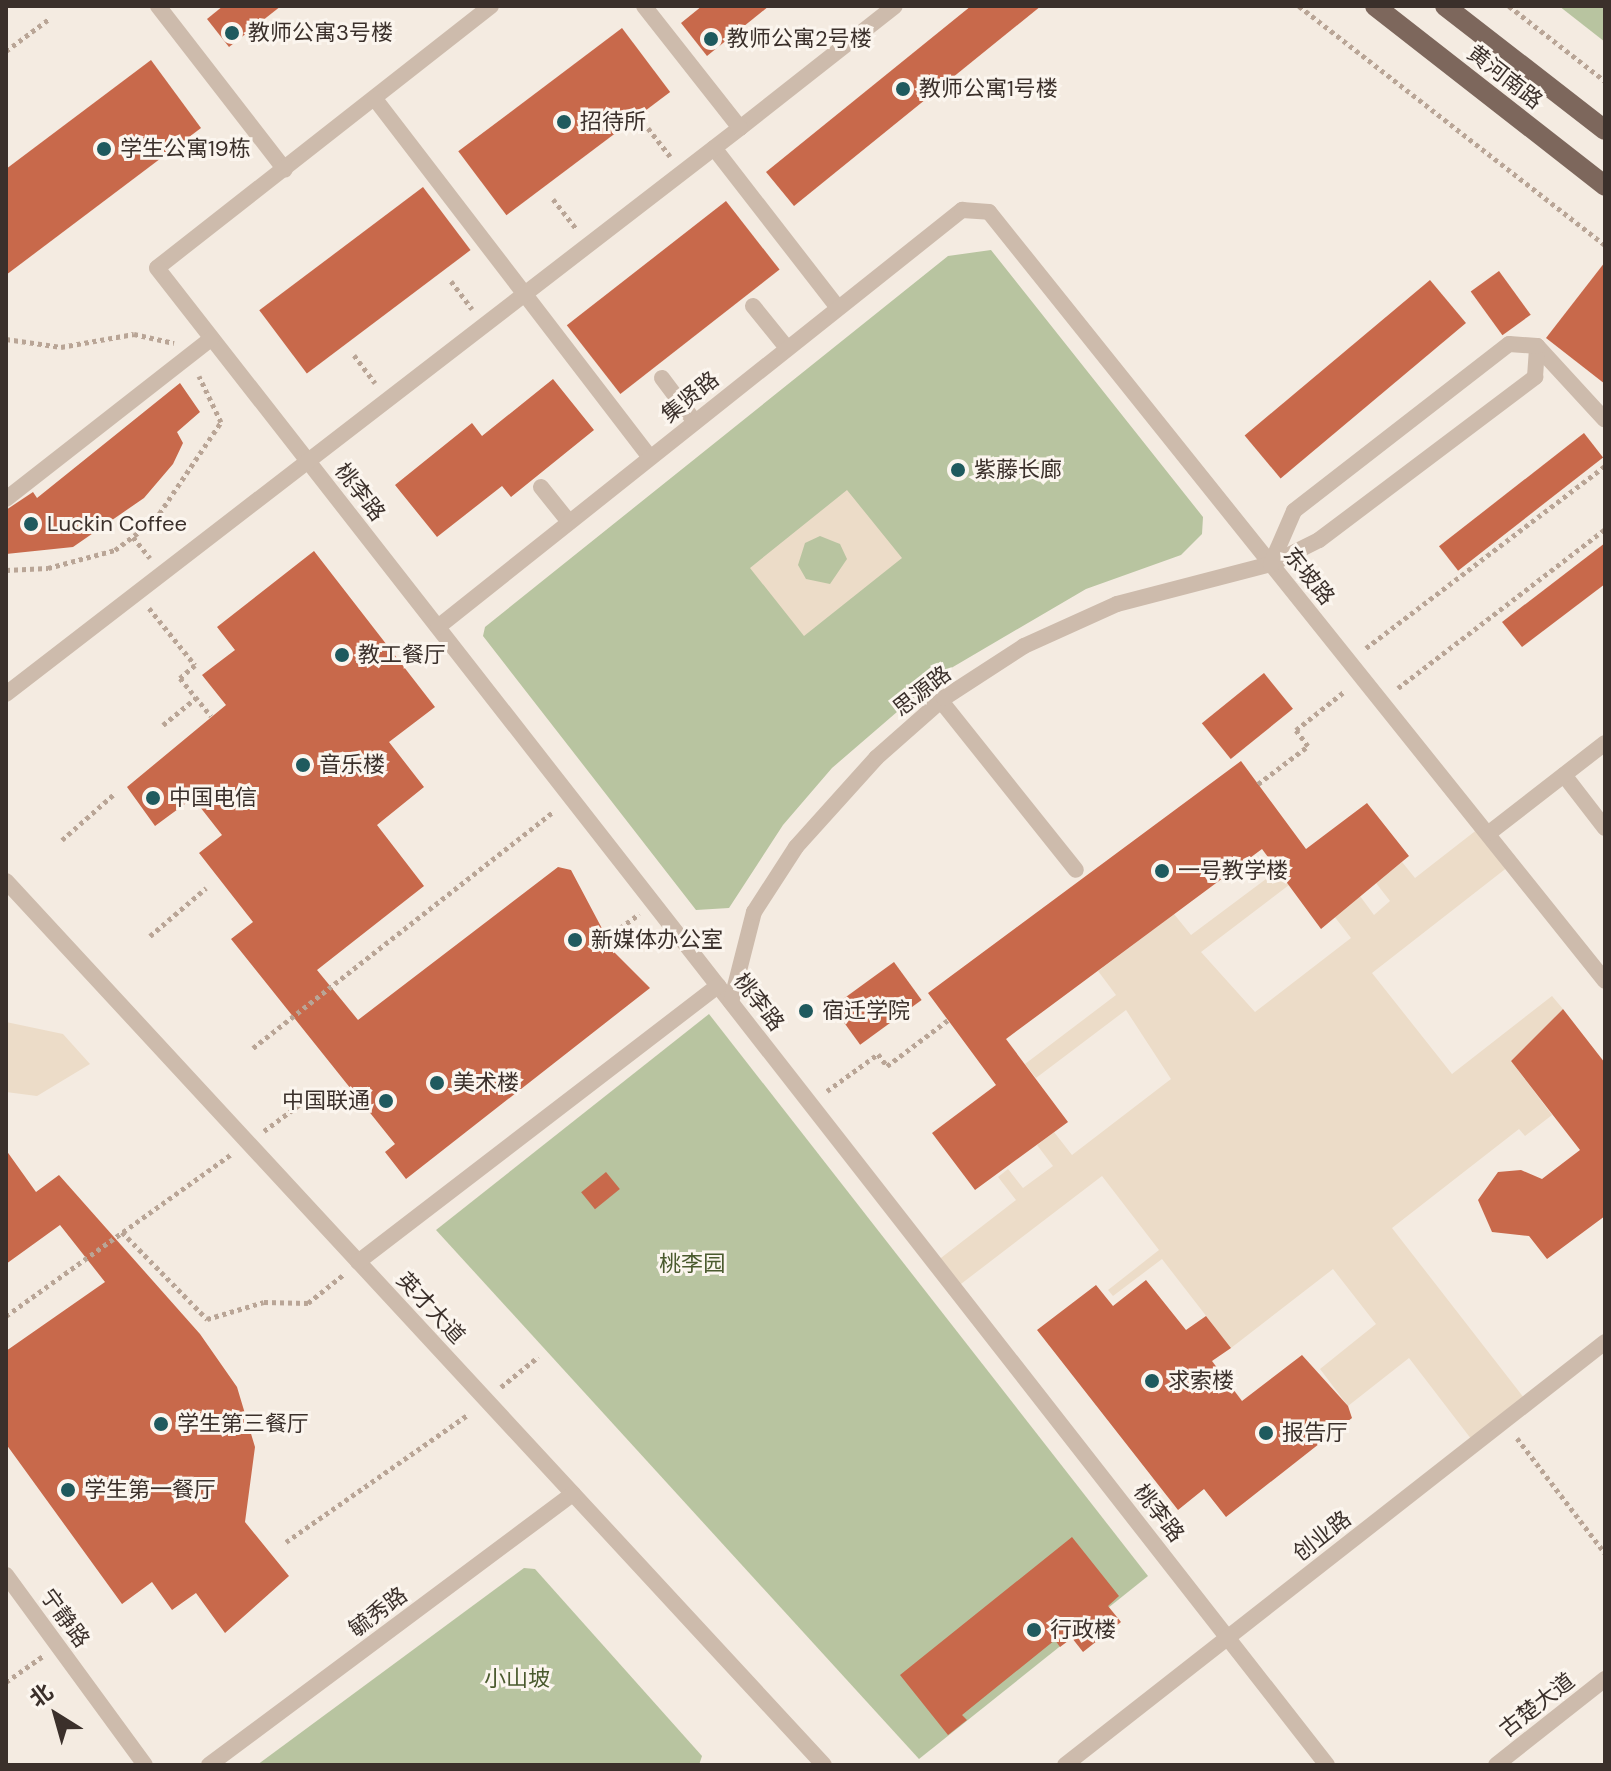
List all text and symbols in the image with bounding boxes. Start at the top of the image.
place label: 教师公寓3号楼 [248,20,393,46]
marker: 教师公寓3号楼 [223,24,241,42]
place label: 教师公寓2号楼 [727,26,872,52]
marker: 教师公寓2号楼 [702,30,720,48]
street label: 黄河南路 [1462,40,1548,114]
place label: 教师公寓1号楼 [919,76,1058,102]
marker: 教师公寓1号楼 [894,80,912,98]
place label: 招待所 [580,109,646,135]
marker: 招待所 [555,113,573,131]
place label: 学生公寓19栋 [120,136,251,162]
marker: 学生公寓19栋 [95,140,113,158]
street label: 集贤路 [656,366,724,428]
place label: 紫藤长廊 [974,457,1062,483]
street label: 桃李路 [329,458,391,526]
marker: 紫藤长廊 [949,461,967,479]
place label: Luckin Coffee [47,511,187,537]
marker: Luckin Coffee [22,515,40,533]
street label: 东坡路 [1278,542,1340,610]
place label: 教工餐厅 [358,642,446,668]
marker: 教工餐厅 [333,646,351,664]
street label: 思源路 [888,660,956,722]
place label: 音乐楼 [319,752,385,778]
marker: 音乐楼 [294,756,312,774]
place label: 中国电信 [169,785,257,811]
marker: 中国电信 [144,789,162,807]
place label: 一号教学楼 [1178,858,1288,884]
marker: 一号教学楼 [1153,862,1171,880]
place label: 新媒体办公室 [591,927,723,953]
marker: 新媒体办公室 [566,931,584,949]
street label: 桃李路 [728,968,790,1036]
place label: 宿迁学院 [822,998,910,1024]
marker: 宿迁学院 [797,1002,815,1020]
place label: 美术楼 [453,1070,519,1096]
marker: 美术楼 [428,1074,446,1092]
place label: 中国联通 [282,1088,370,1114]
marker: 中国联通 [377,1092,395,1110]
park label: 桃李园 [659,1251,725,1277]
street label: 英才大道 [391,1267,471,1349]
place label: 求索楼 [1168,1368,1234,1394]
marker: 求索楼 [1143,1372,1161,1390]
place label: 学生第三餐厅 [177,1411,309,1437]
marker: 学生第三餐厅 [152,1415,170,1433]
place label: 报告厅 [1282,1420,1348,1446]
marker: 报告厅 [1257,1424,1275,1442]
place label: 学生第一餐厅 [84,1477,216,1503]
street label: 桃李路 [1128,1479,1190,1547]
marker: 学生第一餐厅 [59,1481,77,1499]
street label: 创业路 [1288,1505,1356,1567]
street label: 毓秀路 [344,1582,412,1642]
street label: 宁静路 [35,1584,95,1652]
place label: 行政楼 [1050,1617,1116,1643]
marker: 行政楼 [1025,1621,1043,1639]
park label: 小山坡 [484,1666,550,1692]
street label: 古楚大道 [1494,1668,1580,1742]
north arrow [16,1675,96,1755]
text: 北 [24,1677,59,1714]

